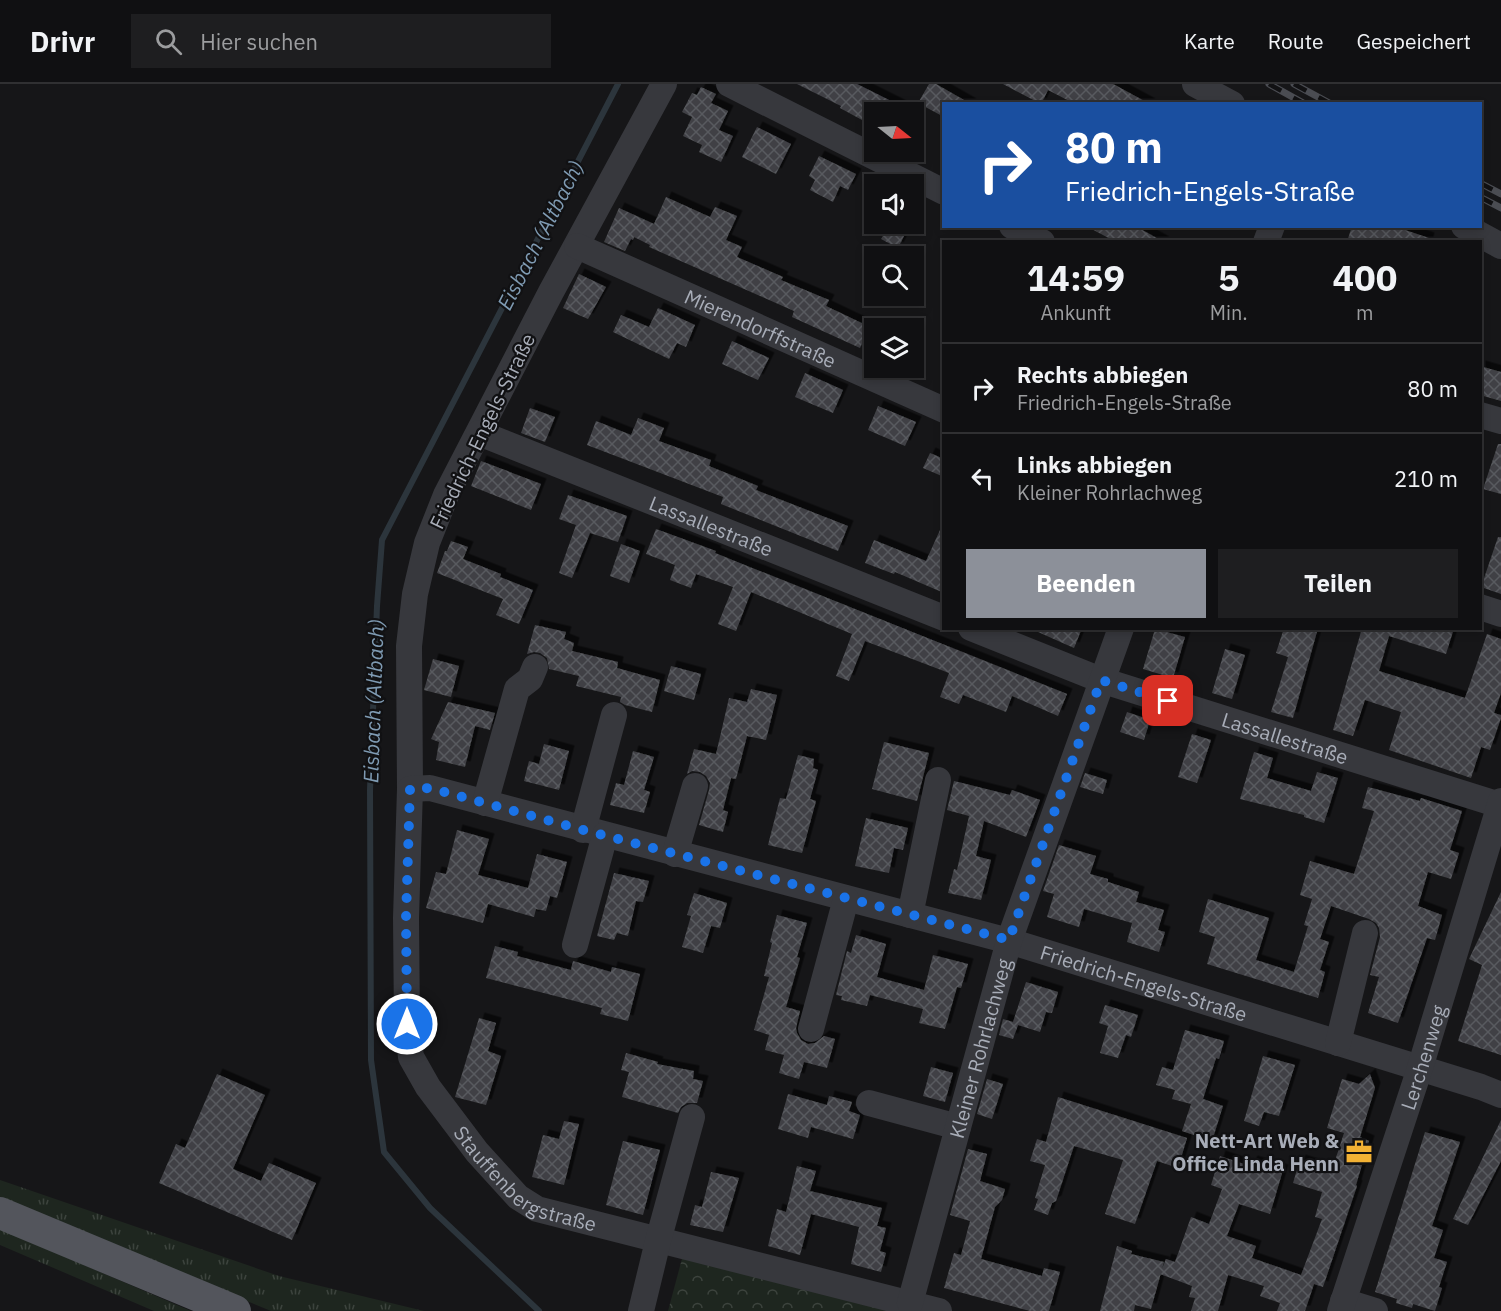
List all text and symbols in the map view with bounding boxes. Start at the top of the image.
search box [131,14,551,68]
text: Drivr [30,23,95,60]
icon: search [152,25,185,58]
text: Hier suchen [200,27,318,56]
text: Karte [1184,27,1235,55]
text: Route [1268,27,1324,55]
text: Gespeichert [1357,27,1471,55]
north arrow [864,102,924,162]
map controls [864,102,924,378]
text: 80 m [1065,120,1163,175]
icon: right [966,126,1044,204]
water label: Eisbach (Altbach) [490,156,590,314]
text: Friedrich-Engels-Straße [1065,173,1355,208]
button: sound [864,174,924,234]
button: search [864,246,924,306]
text: 14:59 [1027,254,1125,301]
text: 5 [1218,254,1240,301]
text: 400 [1332,254,1397,301]
street label: Mierendorffstraße [680,282,841,374]
text: Ankunft [1040,299,1111,326]
text: Min. [1210,299,1248,326]
text: m [1356,299,1374,326]
button: layers [864,318,924,378]
street label: Friedrich-Engels-Straße [423,329,541,533]
text: Rechts abbiegen [1017,360,1188,389]
icon: right [966,372,999,405]
text: 80 m [1407,374,1458,403]
text: Friedrich-Engels-Straße [1017,389,1232,416]
text: Links abbiegen [1017,450,1172,479]
icon: left [966,462,999,495]
text: 210 m [1394,464,1458,493]
text: Kleiner Rohrlachweg [1017,479,1202,506]
street label: Lassallestraße [645,489,777,562]
button: Beenden [966,549,1206,618]
button: Teilen [1218,549,1458,618]
water label: Eisbach (Altbach) [356,618,390,784]
pin [1142,675,1193,726]
icon: arrive [1151,684,1184,717]
street label: Lassallestraße [1219,705,1352,770]
street label: Friedrich-Engels-Straße [1037,938,1250,1027]
street label: Kleiner Rohrlachweg [942,955,1017,1141]
position arrow [375,992,439,1056]
street label: Lerchenweg [1394,1001,1452,1113]
street label: Stauffenbergstraße [448,1120,599,1237]
place label: Nett-Art Web & Office Linda Henn [1172,1127,1340,1177]
office icon: Nett-Art Web & Office Linda Henn [1344,1137,1374,1167]

